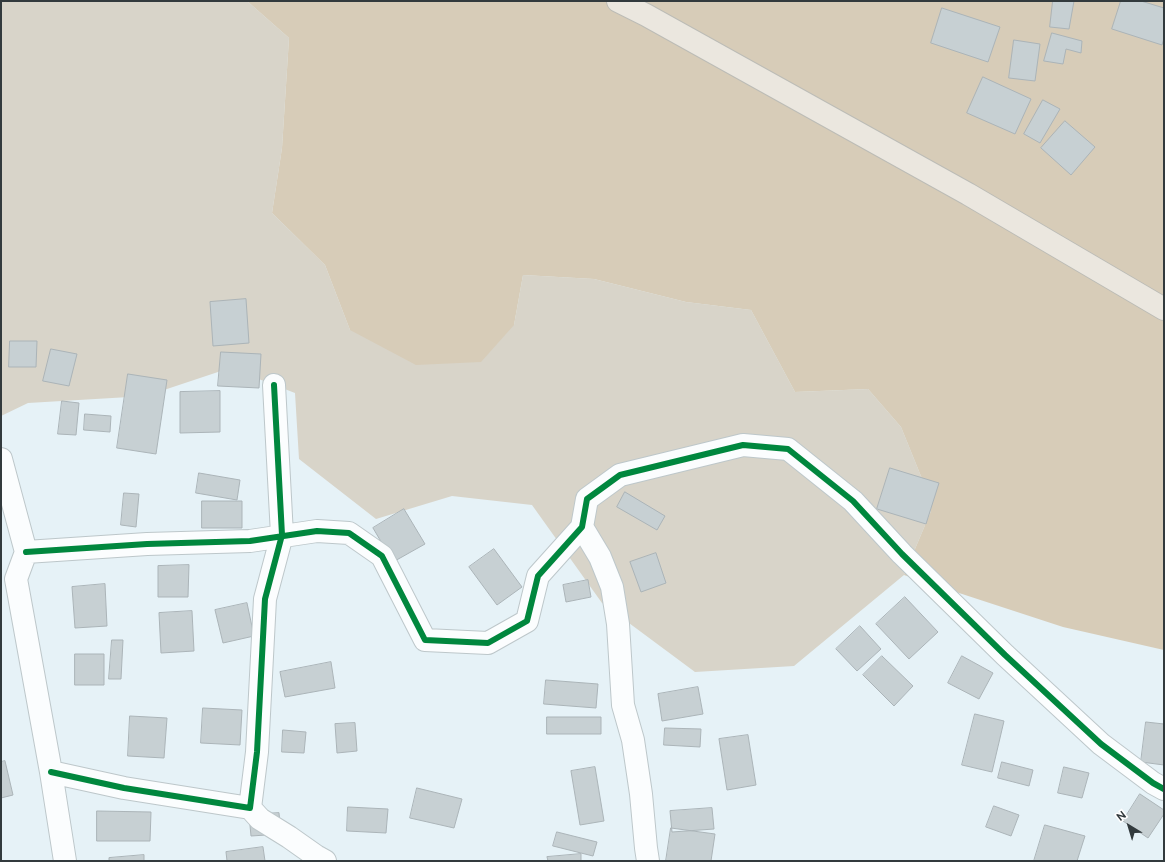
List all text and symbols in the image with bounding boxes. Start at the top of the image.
north arrow [1109,806,1149,846]
text: N [1114,808,1129,824]

